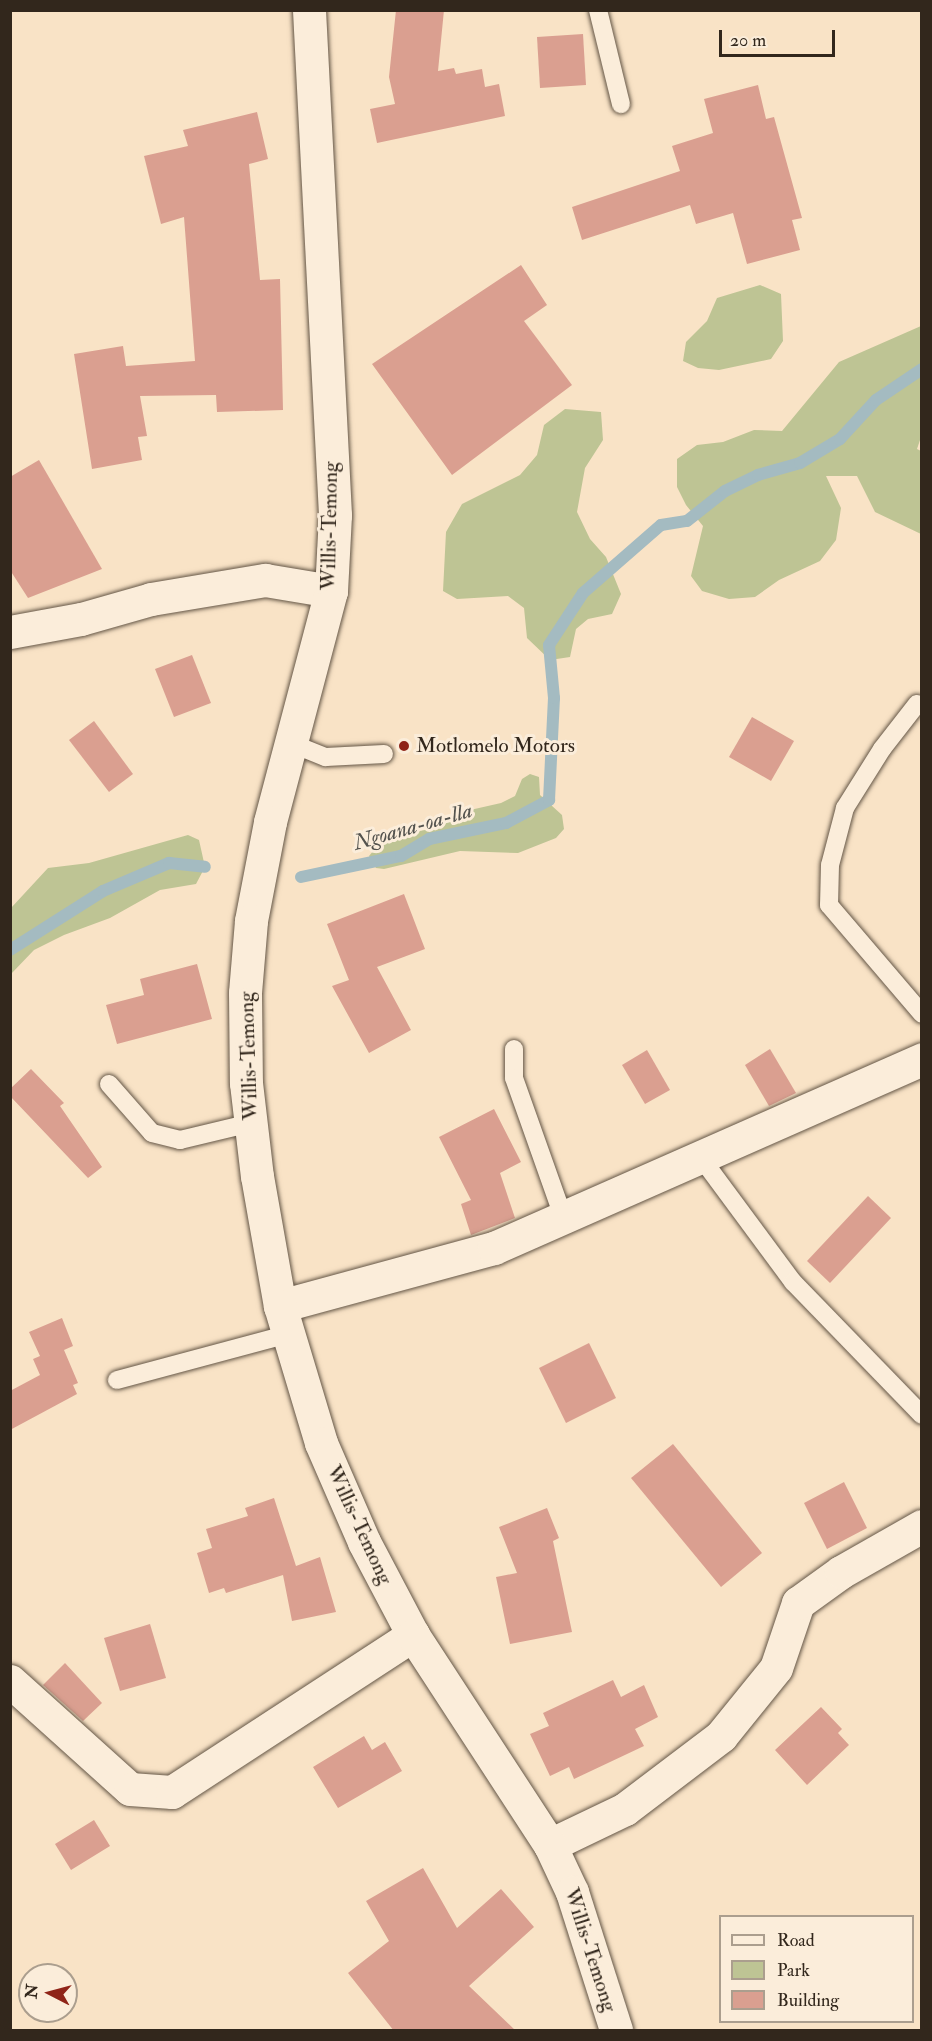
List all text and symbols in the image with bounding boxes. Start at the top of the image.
scale bar [722,18,838,56]
text: 20 m [730,29,766,52]
street label: Willis-Temong [316,461,344,591]
place label: Motlomelo Motors [416,733,575,759]
marker: Motlomelo Motors [397,739,411,753]
water label: Ngoana-oa-lla [351,797,475,857]
street label: Willis-Temong [234,991,264,1121]
street label: Willis-Temong [320,1461,398,1589]
street label: Willis-Temong [558,1885,622,2015]
legend [719,1915,914,2023]
text: Road [777,1929,815,1952]
text: Park [777,1959,810,1982]
north arrow [18,1963,78,2023]
text: N [21,1983,43,2000]
text: Building [777,1989,839,2012]

